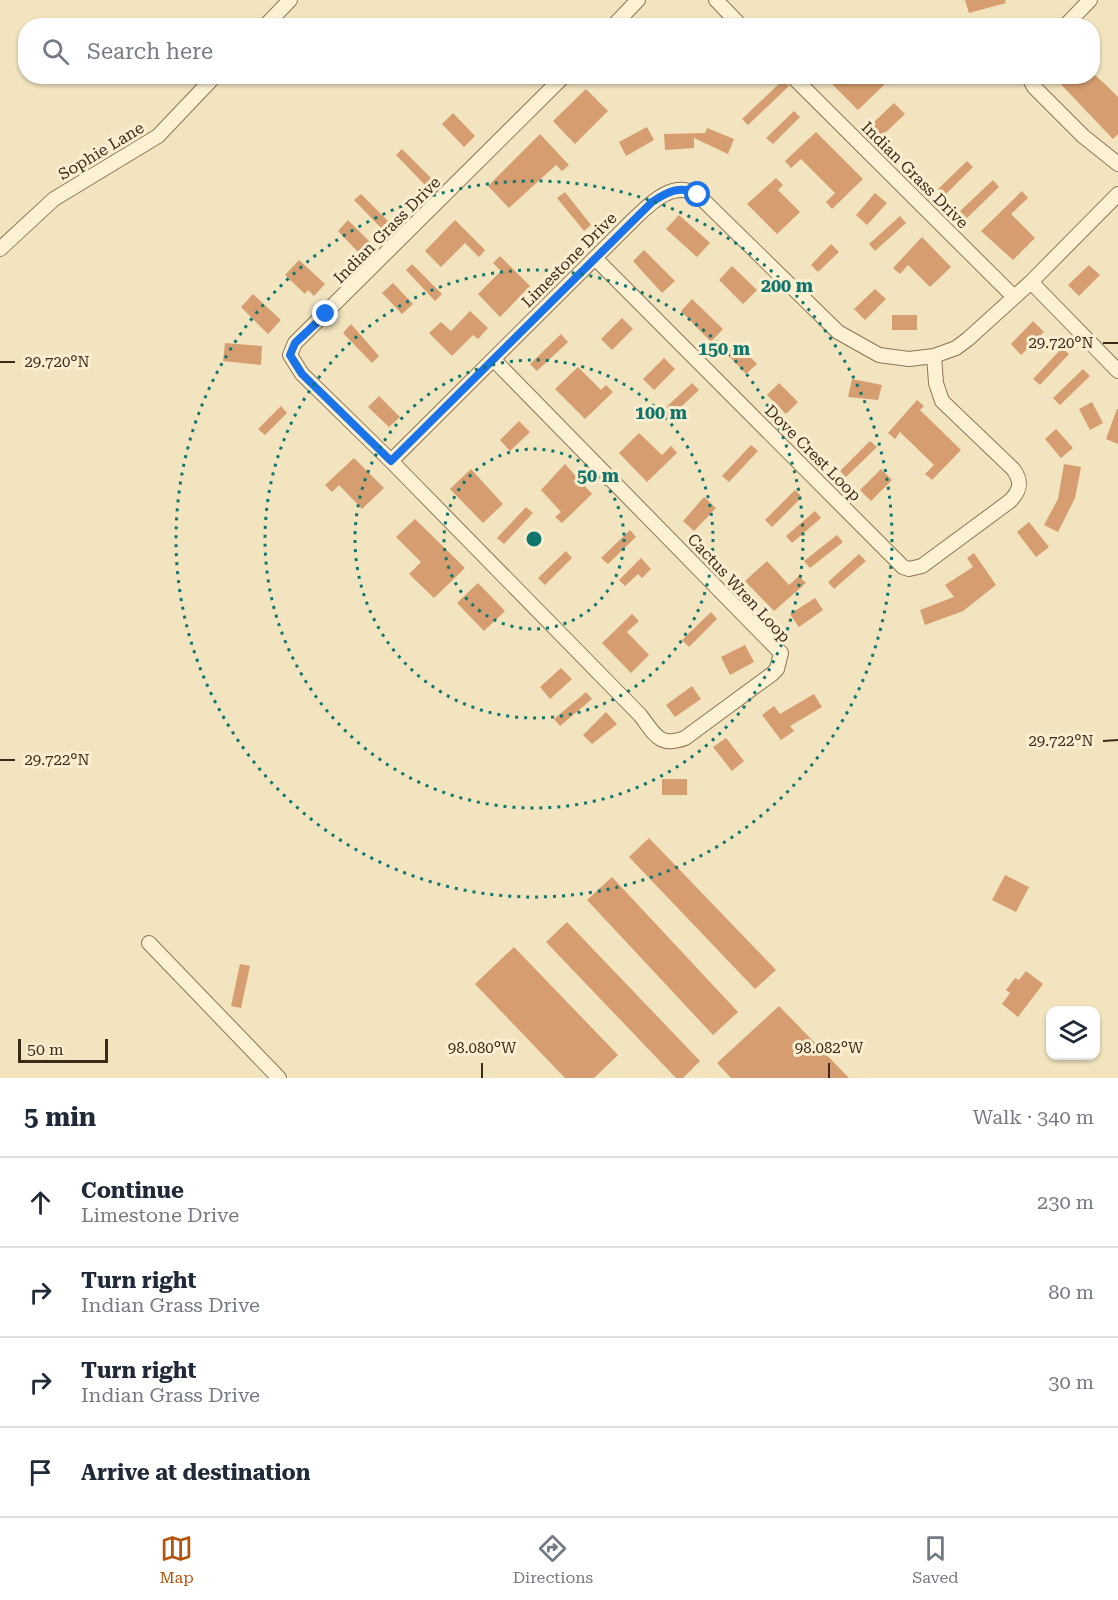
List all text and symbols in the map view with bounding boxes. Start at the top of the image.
search box [18,18,1100,84]
icon: search [39,35,72,68]
text: Search here [87,39,213,64]
street label: Sophie Lane [55,118,147,184]
street label: Indian Grass Drive [858,118,973,233]
street label: Indian Grass Drive [330,172,445,287]
route start [684,181,710,207]
street label: Limestone Drive [518,208,621,311]
text: 200 m [761,275,814,296]
route end [312,300,338,326]
text: 29.720°N [1028,334,1094,352]
text: 150 m [698,338,751,359]
text: 29.720°N [24,353,90,371]
street label: Dove Crest Loop [761,401,865,505]
text: 100 m [635,402,688,423]
text: 50 m [577,465,620,486]
centre of rings [524,529,544,549]
street label: Cactus Wren Loop [684,530,794,646]
text: 29.722°N [1028,732,1094,750]
text: 29.722°N [24,751,90,769]
map controls [1046,1006,1100,1060]
button: layers [1046,1006,1100,1060]
scale bar [18,1036,108,1064]
text: 98.080°W [448,1039,517,1057]
text: 98.082°W [795,1039,864,1057]
text: 50 m [27,1040,64,1059]
text: 5 min [24,1102,96,1132]
text: Walk · 340 m [973,1105,1094,1129]
text: Continue [81,1178,184,1203]
icon: ahead [24,1186,57,1219]
text: 230 m [1037,1190,1094,1214]
text: Limestone Drive [81,1203,239,1227]
text: Turn right [81,1268,196,1293]
icon: right [24,1276,57,1309]
text: 80 m [1048,1280,1094,1304]
text: Indian Grass Drive [81,1293,260,1317]
text: Turn right [81,1358,196,1383]
icon: right [24,1366,57,1399]
text: 30 m [1048,1370,1094,1394]
text: Indian Grass Drive [81,1383,260,1407]
icon: arrive [24,1456,57,1489]
text: Arrive at destination [81,1460,310,1485]
tab: Map [159,1532,194,1587]
tab: Directions [513,1532,593,1587]
tab: Saved [912,1532,959,1587]

